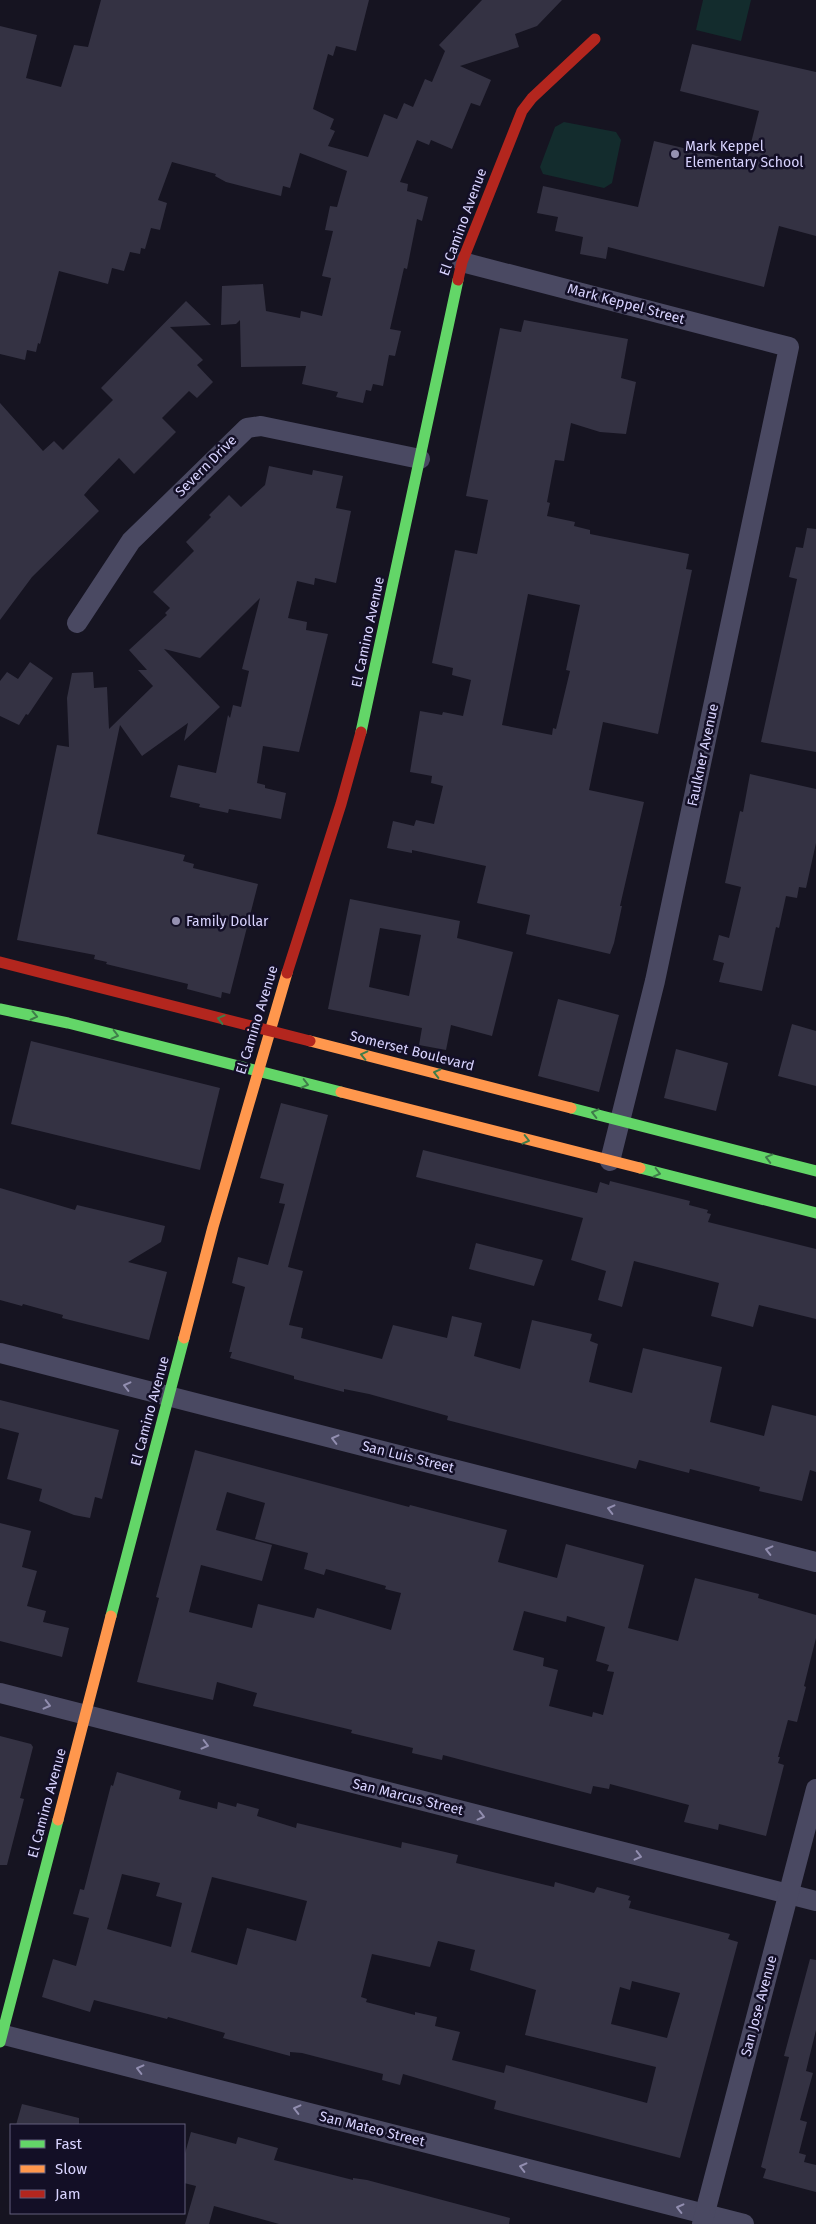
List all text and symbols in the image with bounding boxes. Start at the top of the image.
place label: Mark Keppel Elementary School [685,138,803,171]
marker: Mark Keppel Elementary School [669,148,681,160]
street label: El Camino Avenue [436,166,490,278]
street label: Mark Keppel Street [566,280,687,328]
street label: Severn Drive [172,432,240,500]
street label: El Camino Avenue [348,575,388,689]
street label: Faulkner Avenue [684,702,722,808]
place label: Family Dollar [186,913,269,930]
marker: Family Dollar [170,915,182,927]
street label: El Camino Avenue [232,963,282,1077]
one-way arrow [29,1010,38,1021]
one-way arrow [217,1015,225,1025]
street label: Somerset Boulevard [348,1027,476,1075]
one-way arrow [111,1029,120,1040]
one-way arrow [359,1050,368,1061]
one-way arrow [433,1068,442,1079]
one-way arrow [300,1078,308,1088]
one-way arrow [590,1108,599,1119]
one-way arrow [521,1134,530,1145]
one-way arrow [764,1153,773,1164]
one-way arrow [653,1167,662,1178]
street label: El Camino Avenue [127,1354,173,1468]
one-way arrow [123,1381,131,1391]
one-way arrow [331,1434,340,1445]
street label: San Luis Street [360,1437,457,1477]
one-way arrow [608,1505,616,1515]
one-way arrow [764,1545,773,1556]
one-way arrow [43,1699,51,1709]
one-way arrow [200,1739,209,1750]
street label: El Camino Avenue [24,1746,70,1860]
street label: San Marcus Street [351,1775,466,1819]
one-way arrow [476,1810,484,1820]
one-way arrow [634,1850,643,1861]
street label: San Jose Avenue [737,1954,781,2058]
one-way arrow [135,2064,144,2075]
one-way arrow [294,2105,302,2115]
street label: San Mateo Street [318,2108,427,2151]
legend [10,2124,185,2214]
text: Fast [55,2135,82,2153]
text: Slow [55,2160,87,2178]
one-way arrow [518,2162,527,2173]
text: Jam [55,2185,81,2203]
one-way arrow [676,2203,684,2213]

